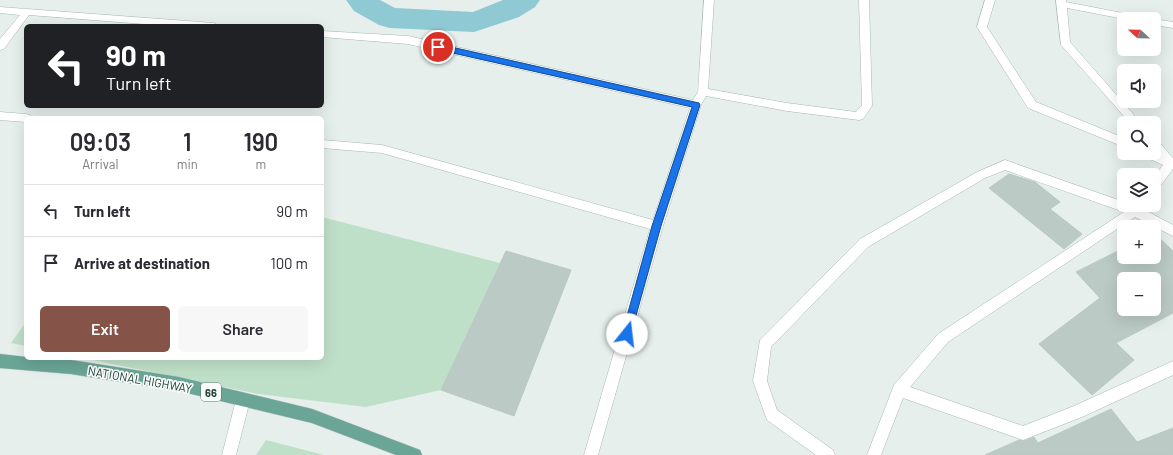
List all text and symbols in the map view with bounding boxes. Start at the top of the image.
north arrow [1117,12,1161,56]
map controls [1117,12,1161,316]
pin [421,30,455,64]
icon: arrive [427,36,449,58]
text: 90 m [106,38,166,72]
icon: left [40,40,92,92]
button: sound [1117,64,1161,108]
text: Turn left [106,72,172,94]
button: search [1117,116,1161,160]
text: 09:03 [70,127,131,156]
text: 1 [183,127,191,156]
text: 190 [243,127,278,156]
text: Arrival [82,156,119,172]
text: min [177,156,198,172]
text: m [255,156,266,172]
button: layers [1117,168,1161,212]
icon: left [40,200,62,222]
text: Turn left [74,202,130,220]
text: 90 m [276,202,308,220]
button: + [1117,220,1161,264]
icon: arrive [40,252,62,274]
text: Arrive at destination [74,254,210,272]
text: 100 m [270,254,308,272]
button: − [1117,272,1161,316]
button: Exit [40,306,170,352]
button: Share [178,306,308,352]
position arrow [606,313,648,355]
street label: NATIONAL HIGHWAY [87,363,193,395]
road number: 66 [201,383,221,401]

